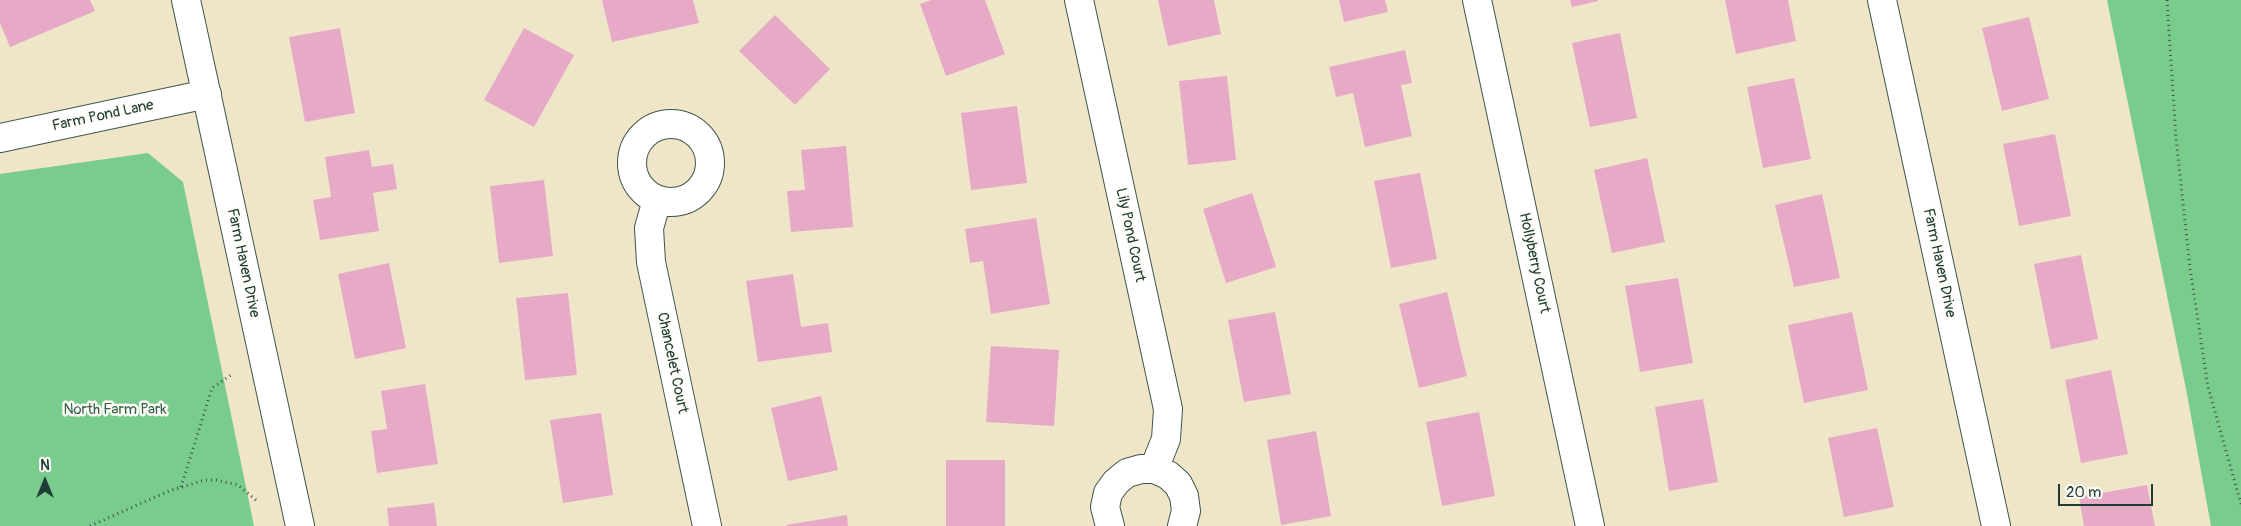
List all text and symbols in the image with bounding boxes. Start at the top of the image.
street label: Farm Pond Lane [51,96,155,136]
street label: Lily Pond Court [1111,186,1149,284]
street label: Farm Haven Drive [223,207,263,319]
street label: Farm Haven Drive [1919,207,1959,319]
street label: Hollyberry Court [1515,211,1553,315]
street label: Chancelet Court [653,311,691,415]
park label: North Farm Park [63,401,167,419]
north arrow [20,456,70,506]
text: N [40,457,50,474]
scale bar [2061,474,2156,506]
text: 20 m [2066,483,2101,502]

